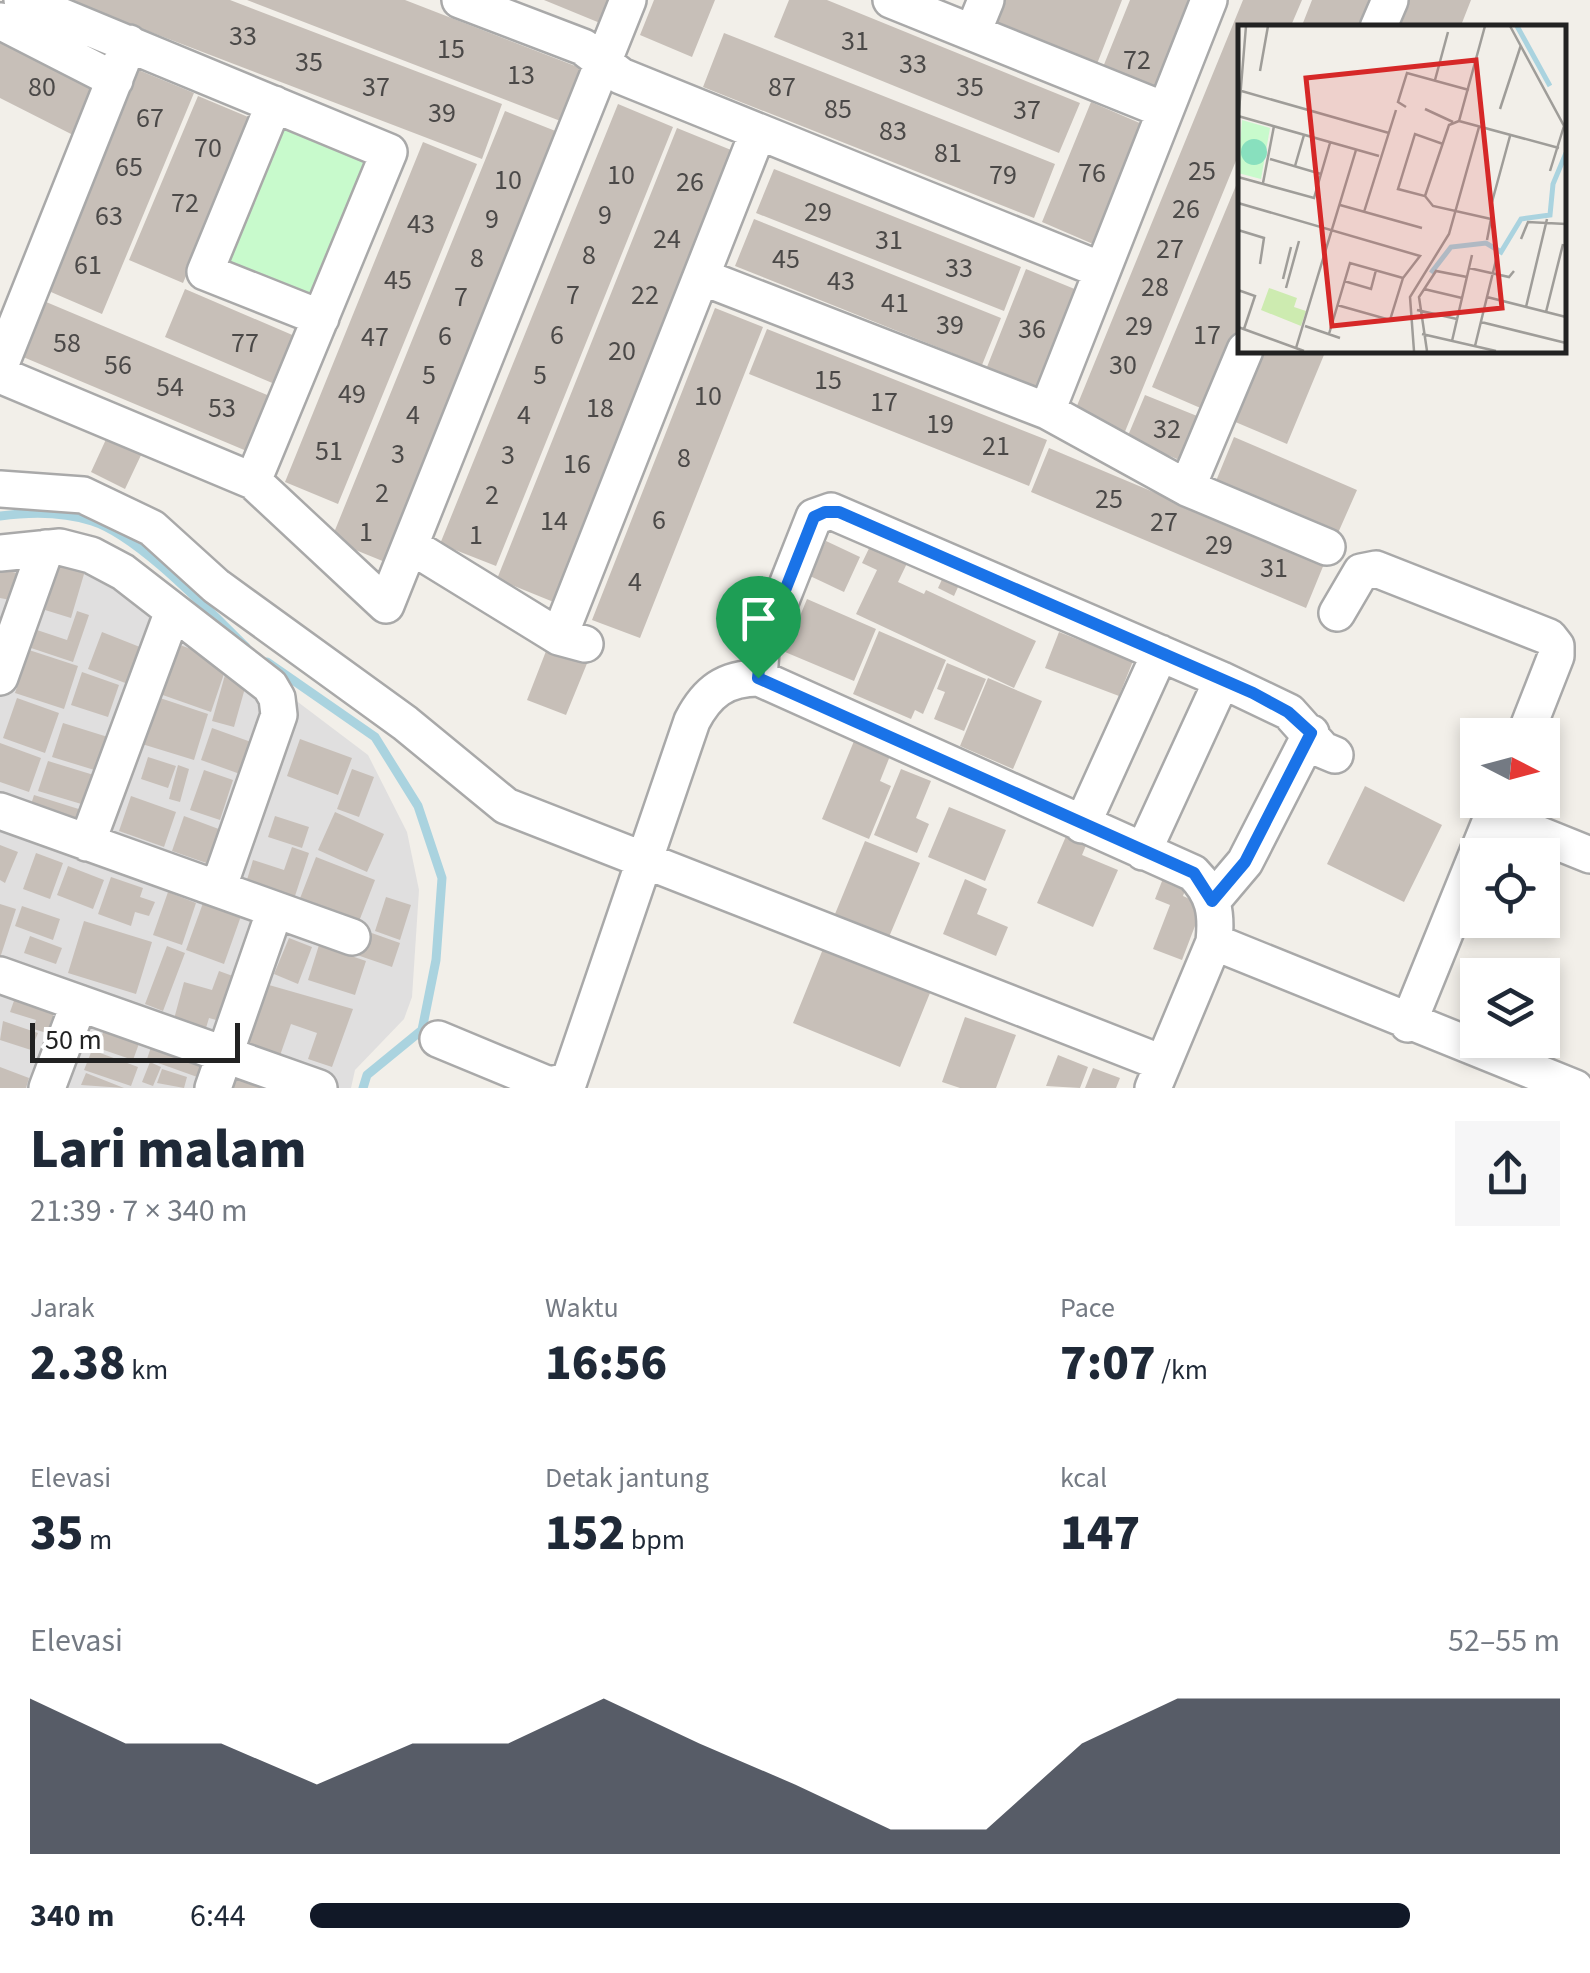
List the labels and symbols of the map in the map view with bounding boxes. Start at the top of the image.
house number: 33 [229,16,257,56]
house number: 31 [841,21,869,61]
inset map [1238,25,1565,352]
house number: 15 [437,29,465,69]
house number: 72 [1123,40,1151,80]
house number: 35 [295,42,323,82]
house number: 33 [899,44,927,84]
house number: 13 [507,55,535,95]
house number: 80 [28,67,56,107]
house number: 37 [362,67,390,107]
house number: 87 [768,67,796,107]
house number: 35 [956,67,984,107]
house number: 85 [824,89,852,129]
house number: 37 [1013,90,1041,130]
house number: 39 [428,93,456,133]
house number: 67 [136,98,164,138]
house number: 83 [879,111,907,151]
house number: 70 [194,128,222,168]
house number: 81 [934,133,962,173]
house number: 65 [115,147,143,187]
house number: 25 [1188,151,1216,191]
house number: 76 [1078,153,1106,193]
house number: 10 [607,155,635,195]
house number: 79 [989,155,1017,195]
house number: 10 [494,160,522,200]
house number: 26 [676,162,704,202]
house number: 72 [171,183,199,223]
house number: 26 [1172,189,1200,229]
house number: 29 [804,192,832,232]
house number: 9 [598,195,612,235]
house number: 63 [95,196,123,236]
house number: 9 [485,199,499,239]
house number: 43 [407,204,435,244]
house number: 24 [653,219,681,259]
house number: 31 [875,220,903,260]
house number: 27 [1156,229,1184,269]
house number: 8 [582,235,596,275]
house number: 8 [470,238,484,278]
house number: 45 [772,239,800,279]
house number: 61 [74,245,102,285]
house number: 33 [945,248,973,288]
house number: 45 [384,260,412,300]
house number: 43 [827,261,855,301]
house number: 28 [1141,267,1169,307]
house number: 7 [566,275,580,315]
house number: 22 [631,275,659,315]
house number: 7 [454,277,468,317]
house number: 41 [881,283,909,323]
house number: 39 [936,305,964,345]
house number: 29 [1125,306,1153,346]
house number: 36 [1018,309,1046,349]
house number: 6 [550,315,564,355]
house number: 17 [1193,315,1221,355]
house number: 6 [438,316,452,356]
house number: 47 [361,317,389,357]
house number: 58 [53,323,81,363]
house number: 77 [231,323,259,363]
house number: 20 [608,331,636,371]
house number: 56 [104,345,132,385]
house number: 30 [1109,345,1137,385]
house number: 5 [422,355,436,395]
house number: 5 [533,355,547,395]
house number: 15 [814,360,842,400]
house number: 54 [156,367,184,407]
house number: 49 [338,374,366,414]
house number: 10 [694,376,722,416]
house number: 17 [870,382,898,422]
house number: 53 [208,388,236,428]
house number: 18 [586,388,614,428]
house number: 4 [406,395,420,435]
house number: 4 [517,395,531,435]
house number: 19 [926,404,954,444]
house number: 32 [1153,409,1181,449]
house number: 21 [982,426,1010,466]
house number: 51 [315,431,343,471]
house number: 3 [391,434,405,474]
house number: 3 [501,435,515,475]
house number: 8 [677,438,691,478]
house number: 16 [563,444,591,484]
house number: 2 [375,473,389,513]
house number: 2 [485,475,499,515]
house number: 25 [1095,479,1123,519]
house number: 6 [652,500,666,540]
house number: 14 [540,501,568,541]
house number: 27 [1150,502,1178,542]
house number: 1 [359,512,373,552]
house number: 1 [469,515,483,555]
house number: 29 [1205,525,1233,565]
house number: 31 [1260,548,1288,588]
house number: 4 [628,562,642,602]
pin [716,576,801,679]
north arrow [1460,718,1560,818]
scale bar [30,1018,240,1062]

